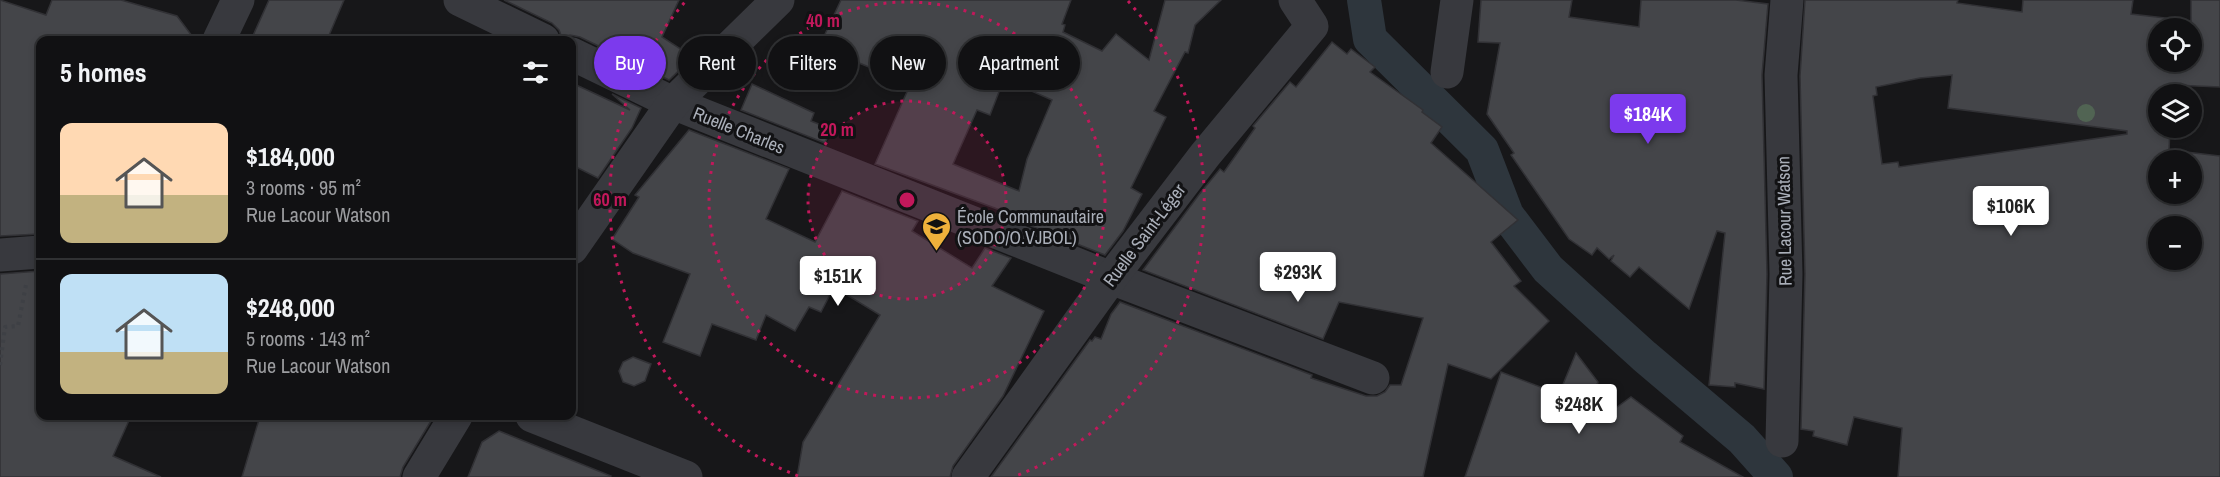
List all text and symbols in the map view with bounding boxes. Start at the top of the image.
text: 40 m [806,8,840,33]
map controls [2148,18,2202,270]
button: locate [2148,18,2202,72]
chip: Buy [594,36,666,90]
chip: Rent [678,36,756,90]
chip: Filters [768,36,858,90]
chip: New [870,36,946,90]
chip: Apartment [958,36,1080,90]
text: 5 homes [60,55,147,90]
icon: filters [519,56,552,89]
button: layers [2148,84,2202,138]
pin: $184K [1606,94,1690,145]
street label: Ruelle Charles [689,100,789,160]
text: $184K [1624,100,1672,127]
text: 20 m [820,117,854,142]
text: $184,000 [246,139,335,174]
icon: home [108,147,180,219]
button: + [2148,150,2202,204]
street label: Rue Lacour Watson [1770,156,1798,286]
text: 3 rooms · 95 m² [246,174,361,201]
street label: Ruelle Saint-Léger [1097,178,1191,292]
pin: $106K [1969,186,2053,237]
text: 60 m [593,187,627,212]
centre of rings [897,190,917,210]
text: $106K [1987,192,2035,219]
text: Rue Lacour Watson [246,201,390,228]
place label: École Communautaire (SODO/O.VJBOL) [957,204,1104,250]
school or university icon: École Communautaire (SODO/O.VJBOL) [920,210,952,252]
button: − [2148,216,2202,270]
pin: $293K [1256,252,1340,303]
pin: $151K [796,256,880,307]
text: $293K [1274,258,1322,285]
text: $151K [814,262,862,289]
text: $248,000 [246,290,335,325]
icon: home [108,298,180,370]
text: 5 rooms · 143 m² [246,325,370,352]
text: Rue Lacour Watson [246,352,390,379]
pin: $248K [1537,384,1621,435]
text: $248K [1555,390,1603,417]

